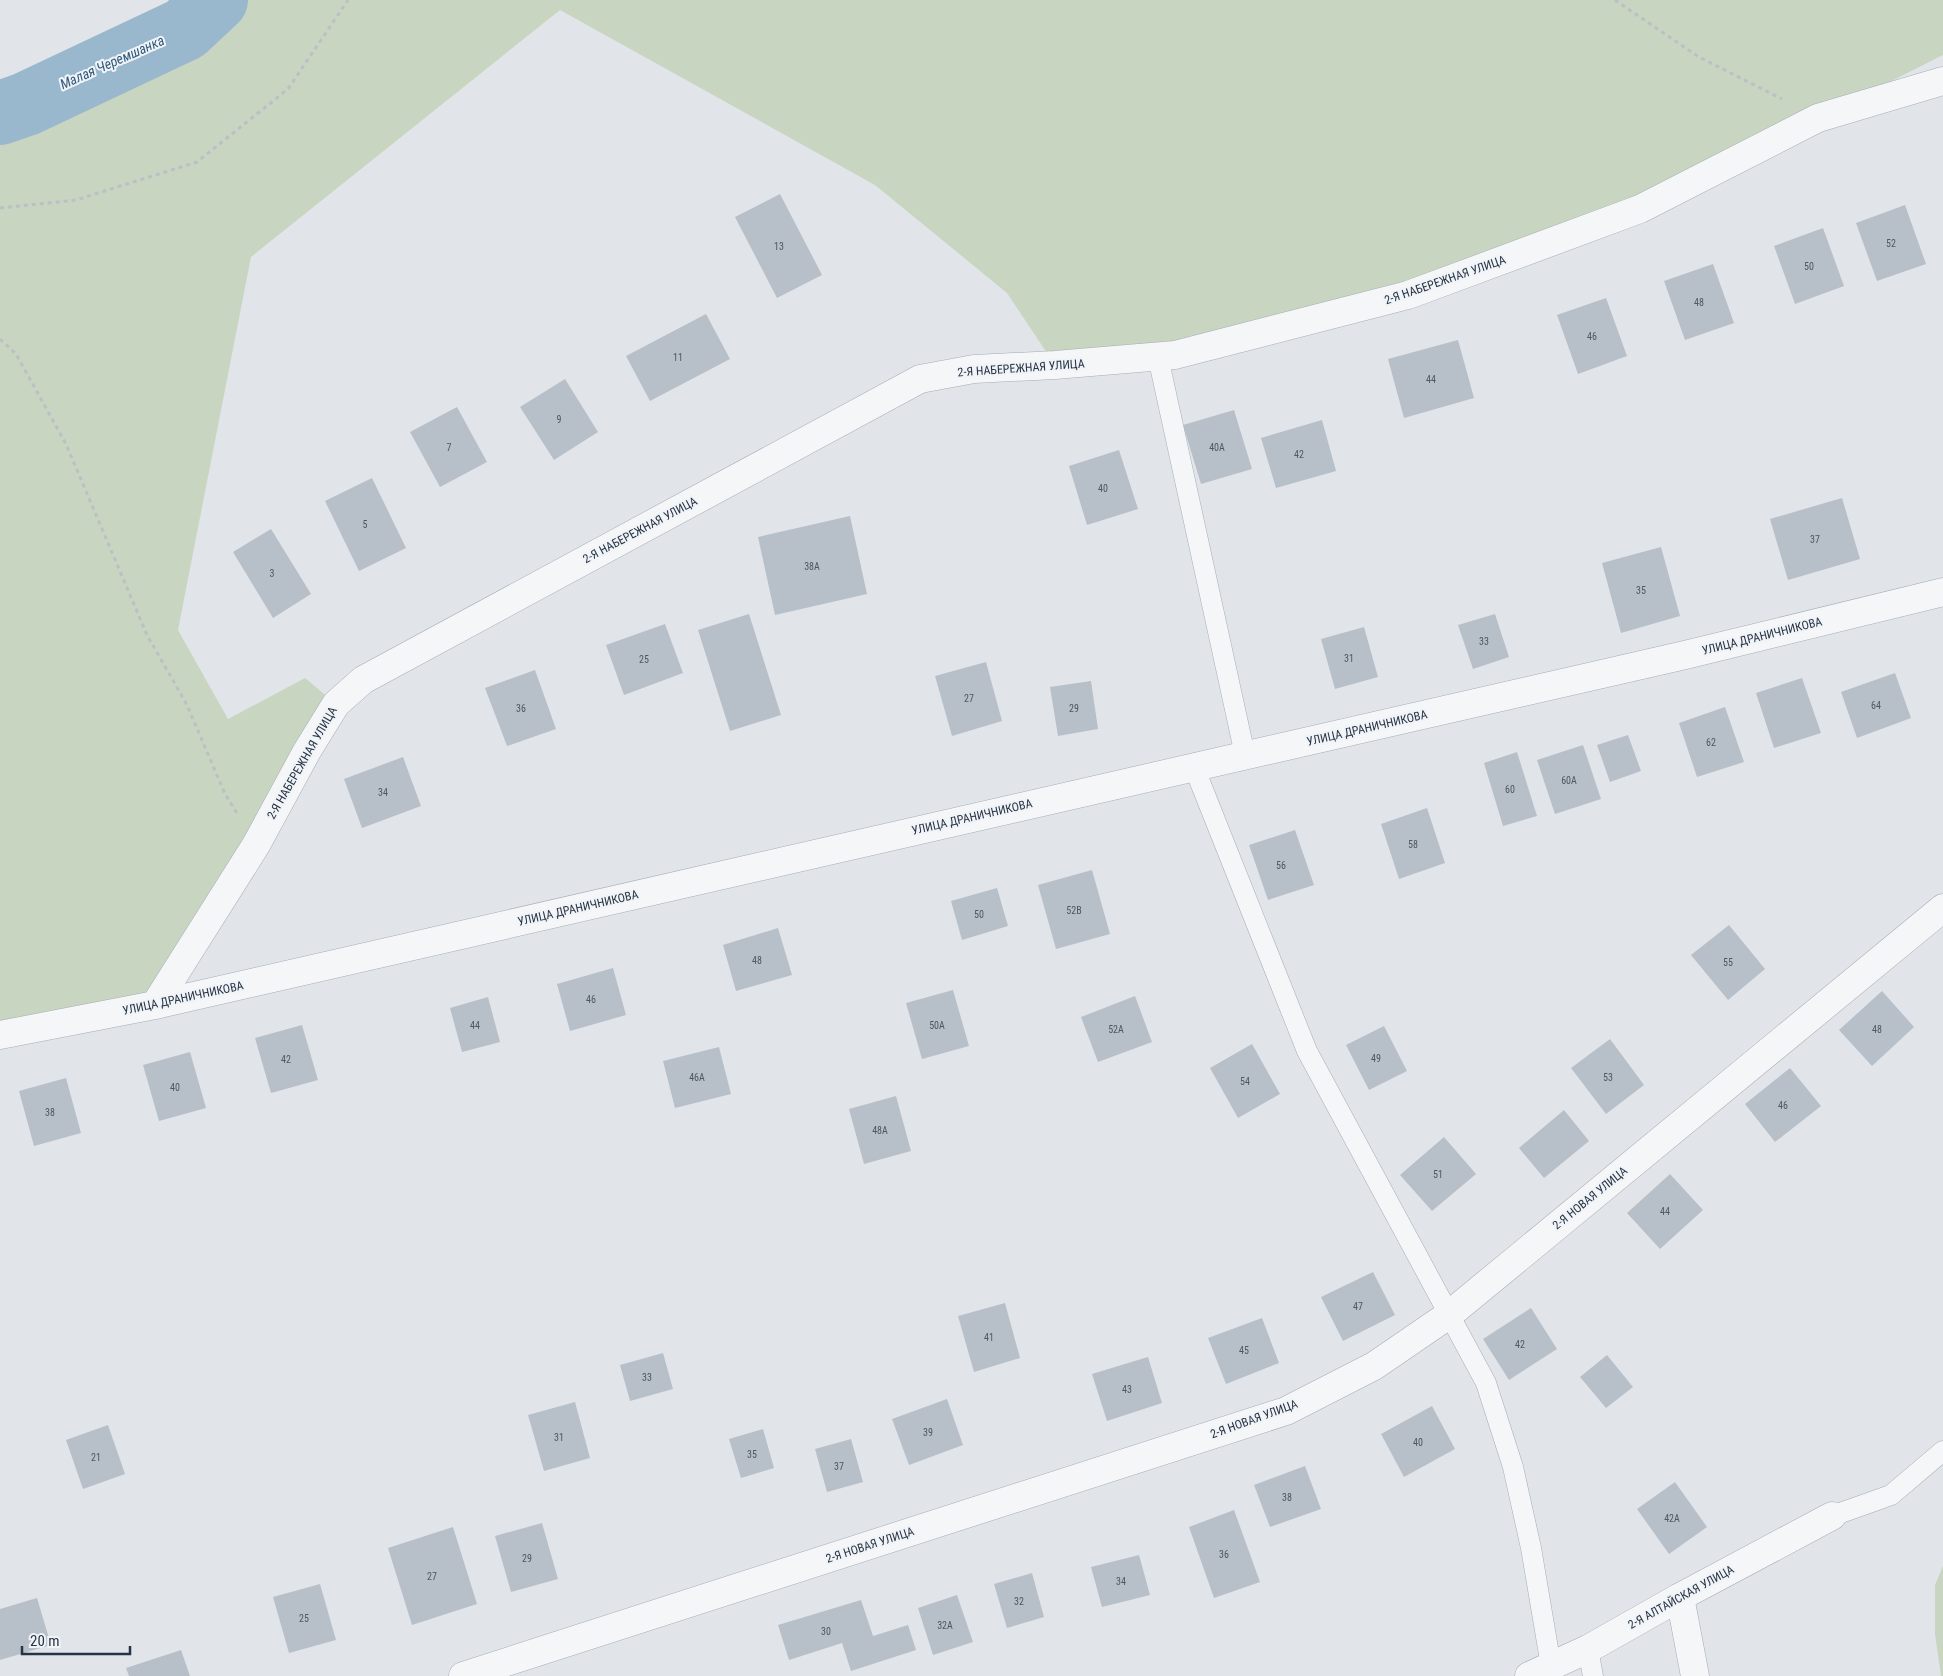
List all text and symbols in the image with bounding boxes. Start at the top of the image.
water label: Малая Черемшанка [57,32,167,92]
house number: 52 [1886,238,1896,249]
house number: 13 [774,241,784,252]
street label: 2-Я НАБЕРЕЖНАЯ УЛИЦА [1383,253,1508,307]
house number: 50 [1804,261,1814,272]
house number: 48 [1694,297,1704,308]
house number: 46 [1587,331,1597,342]
house number: 11 [673,352,683,363]
street label: 2-Я НАБЕРЕЖНАЯ УЛИЦА [957,357,1085,379]
house number: 44 [1426,374,1436,385]
house number: 9 [557,414,562,425]
house number: 7 [447,442,452,453]
house number: 40А [1209,442,1225,453]
house number: 42 [1294,449,1304,460]
house number: 40 [1098,483,1108,494]
street label: 2-Я НАБЕРЕЖНАЯ УЛИЦА [581,494,700,566]
house number: 5 [363,519,368,530]
house number: 37 [1810,534,1820,545]
house number: 38А [804,561,820,572]
house number: 3 [270,568,275,579]
house number: 35 [1636,585,1646,596]
street label: УЛИЦА ДРАНИЧНИКОВА [1701,614,1824,658]
house number: 33 [1479,636,1489,647]
house number: 31 [1344,653,1354,664]
house number: 25 [639,654,649,665]
house number: 27 [964,693,974,704]
house number: 64 [1871,700,1881,711]
house number: 36 [516,703,526,714]
house number: 29 [1069,703,1079,714]
street label: 2-Я НАБЕРЕЖНАЯ УЛИЦА [264,704,340,822]
street label: УЛИЦА ДРАНИЧНИКОВА [1305,707,1429,749]
house number: 62 [1706,737,1716,748]
house number: 60А [1561,775,1577,786]
house number: 60 [1505,784,1515,795]
house number: 34 [378,787,388,798]
street label: УЛИЦА ДРАНИЧНИКОВА [910,796,1034,838]
house number: 58 [1408,839,1418,850]
house number: 56 [1276,860,1286,871]
street label: УЛИЦА ДРАНИЧНИКОВА [516,887,640,929]
house number: 52В [1066,905,1082,916]
house number: 50 [974,909,984,920]
house number: 48 [752,955,762,966]
house number: 55 [1723,957,1733,968]
street label: УЛИЦА ДРАНИЧНИКОВА [121,978,245,1018]
house number: 46 [586,994,596,1005]
house number: 44 [470,1020,480,1031]
house number: 50А [929,1020,945,1031]
house number: 52А [1108,1024,1124,1035]
house number: 48 [1872,1024,1882,1035]
house number: 49 [1371,1053,1381,1064]
house number: 42 [281,1054,291,1065]
house number: 46А [689,1072,705,1083]
house number: 53 [1603,1072,1613,1083]
house number: 54 [1240,1076,1250,1087]
house number: 40 [170,1082,180,1093]
house number: 46 [1778,1100,1788,1111]
house number: 38 [45,1107,55,1118]
house number: 48А [872,1125,888,1136]
street label: 2-Я НОВАЯ УЛИЦА [1550,1164,1630,1232]
house number: 51 [1433,1169,1443,1180]
house number: 44 [1660,1206,1670,1217]
house number: 47 [1353,1301,1363,1312]
house number: 41 [984,1332,994,1343]
house number: 42 [1515,1339,1525,1350]
house number: 45 [1239,1345,1249,1356]
house number: 33 [642,1372,652,1383]
house number: 43 [1122,1384,1132,1395]
street label: 2-Я НОВАЯ УЛИЦА [1208,1397,1300,1441]
house number: 39 [923,1427,933,1438]
house number: 31 [554,1432,564,1443]
house number: 40 [1413,1437,1423,1448]
house number: 35 [747,1449,757,1460]
house number: 21 [91,1452,101,1463]
house number: 37 [834,1461,844,1472]
house number: 38 [1282,1492,1292,1503]
house number: 42А [1664,1513,1680,1524]
street label: 2-Я НОВАЯ УЛИЦА [824,1524,916,1566]
house number: 36 [1219,1549,1229,1560]
house number: 29 [522,1553,532,1564]
street label: 2-Я АЛТАЙСКАЯ УЛИЦА [1625,1561,1736,1632]
house number: 27 [427,1571,437,1582]
house number: 34 [1116,1576,1126,1587]
house number: 32 [1014,1596,1024,1607]
house number: 25 [299,1613,309,1624]
house number: 32А [937,1620,953,1631]
scale bar [22,1624,130,1656]
house number: 30 [821,1626,831,1637]
text: 20 m [30,1632,60,1650]

